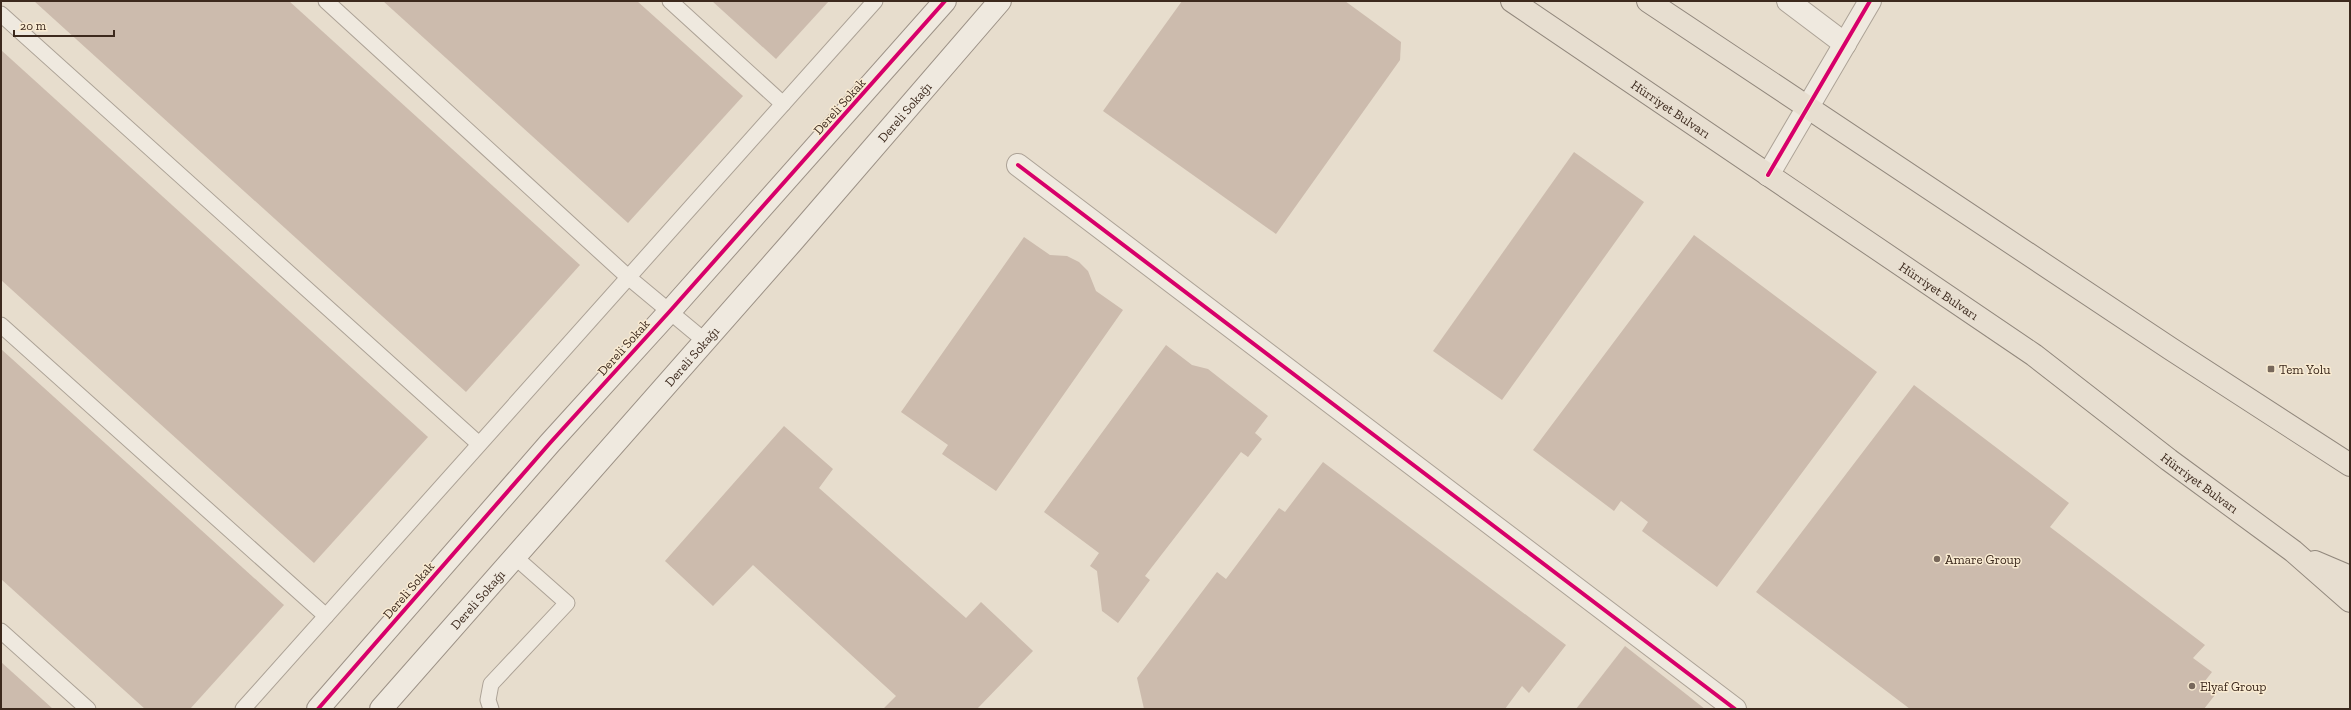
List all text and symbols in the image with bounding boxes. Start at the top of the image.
scale bar [14,12,114,38]
text: 20 m [20,19,47,33]
street label: Dereli Sokak [810,75,869,137]
street label: Hürriyet Bulvarı [1628,77,1713,141]
street label: Dereli Sokağı [875,79,935,145]
street label: Hürriyet Bulvarı [1896,259,1981,323]
street label: Dereli Sokak [594,316,653,378]
street label: Dereli Sokağı [662,323,722,389]
place label: Tem Yolu [2279,362,2331,377]
marker: Tem Yolu [2266,364,2276,374]
street label: Hürriyet Bulvarı [2158,450,2241,517]
place label: Amare Group [1945,552,2021,567]
marker: Amare Group [1932,554,1942,564]
street label: Dereli Sokak [380,559,437,622]
street label: Dereli Sokağı [448,567,508,633]
place label: Elyaf Group [2200,679,2267,694]
marker: Elyaf Group [2187,681,2197,691]

